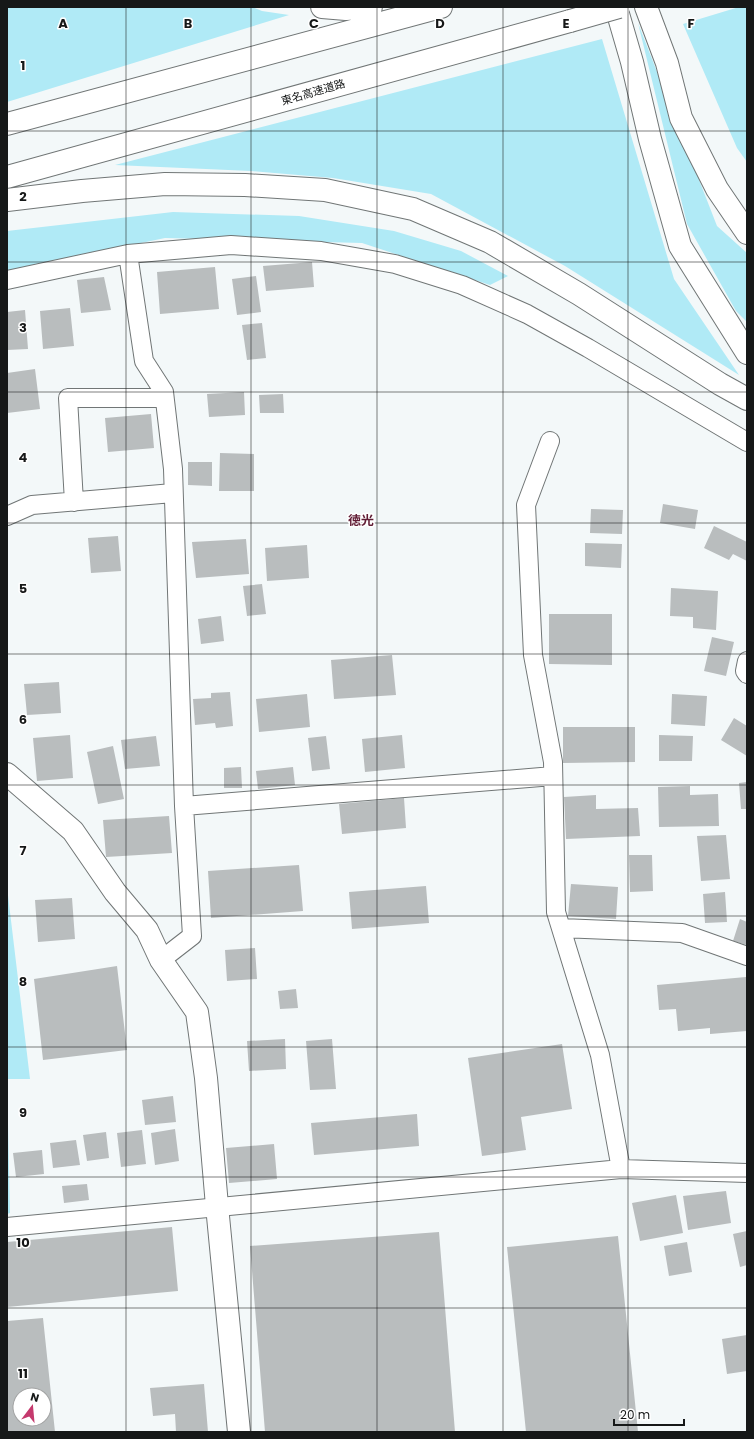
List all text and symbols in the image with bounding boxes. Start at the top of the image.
text: A [58,14,68,33]
text: B [184,14,193,33]
text: C [309,14,319,33]
text: D [435,14,445,33]
text: E [562,14,570,33]
text: F [687,14,695,33]
text: 1 [21,56,25,75]
street label: 東名高速道路 [279,75,347,109]
text: 2 [19,187,27,206]
text: 3 [19,318,27,337]
text: 4 [19,448,28,467]
district label: 徳光 [348,511,374,530]
text: 5 [19,579,27,598]
text: 6 [19,710,27,729]
text: 7 [20,841,27,860]
text: 8 [19,972,27,991]
text: 9 [19,1103,27,1122]
text: 10 [16,1233,30,1252]
text: 11 [18,1364,28,1383]
north arrow [12,1387,52,1427]
text: N [29,1389,41,1406]
scale bar [614,1401,684,1427]
text: 20 m [620,1406,650,1423]

